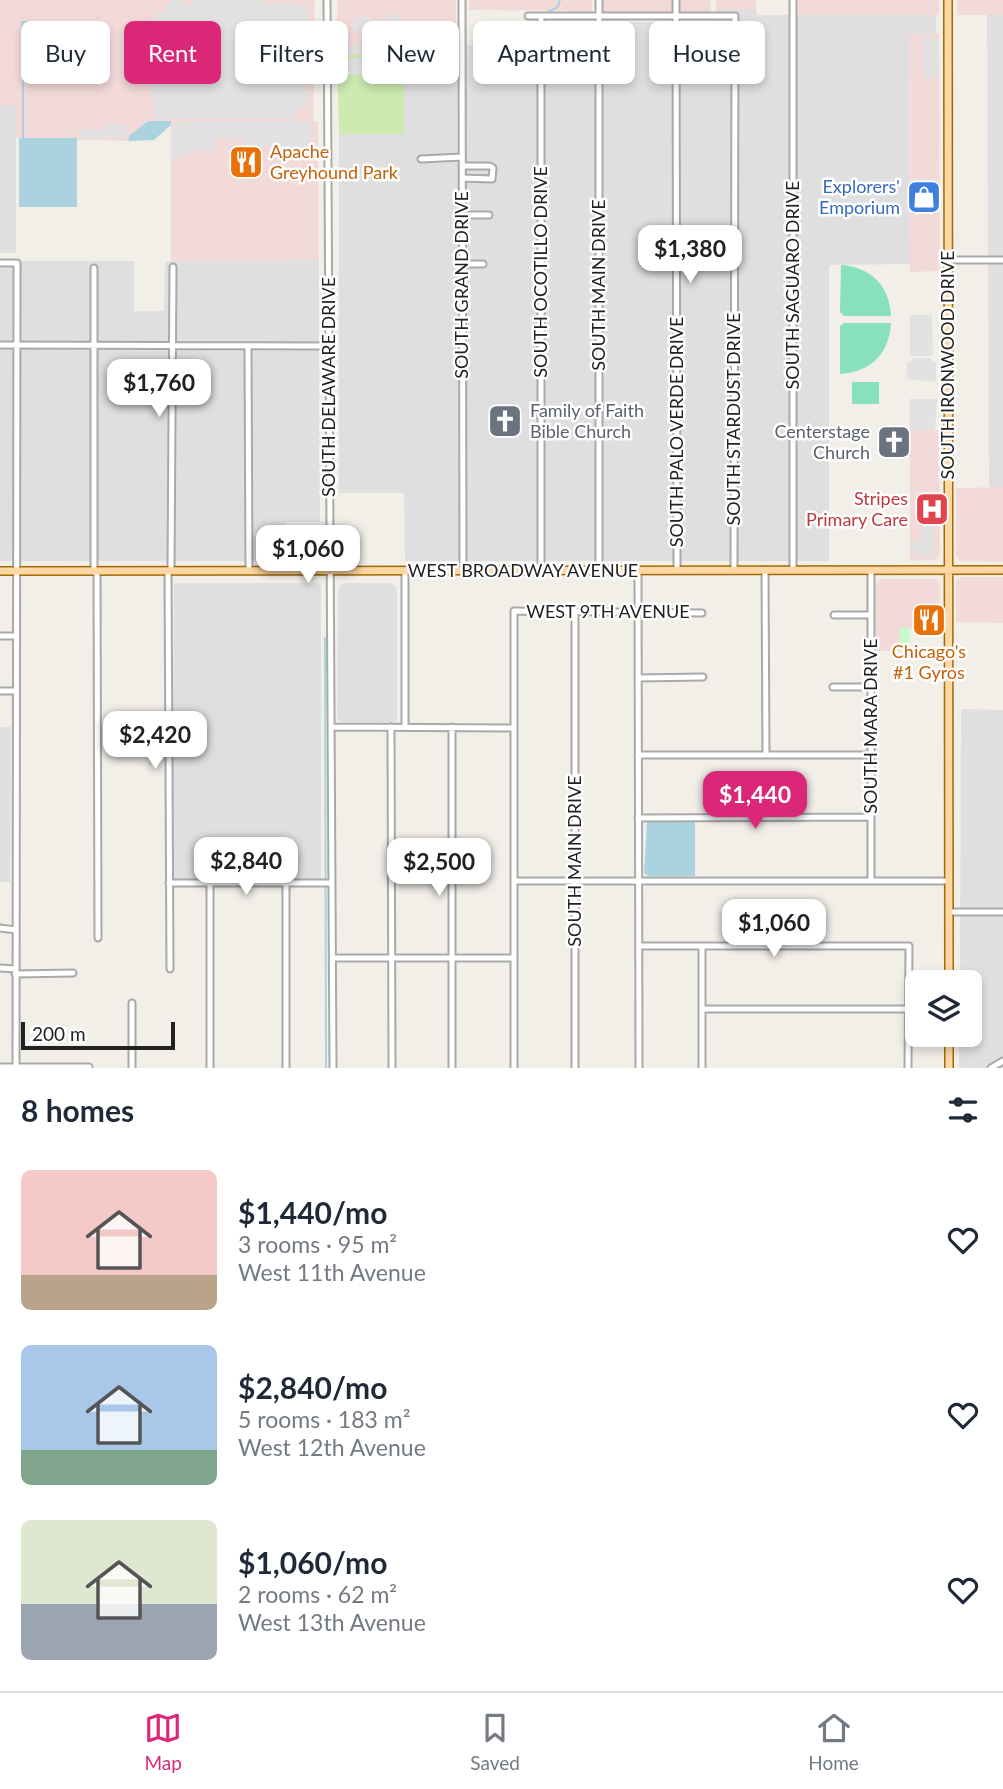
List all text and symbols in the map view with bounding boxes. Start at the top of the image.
chip: Buy [21,21,110,84]
chip: Rent [124,21,221,84]
chip: Filters [235,21,348,84]
chip: New [362,21,459,84]
chip: Apartment [473,21,635,84]
chip: House [649,21,765,84]
place label: Apache Greyhound Park [270,140,399,183]
restaurant icon: Apache Greyhound Park [227,143,265,181]
street label: SOUTH OCOTILLO DRIVE [529,166,551,378]
place label: Explorers' Emporium [819,175,900,218]
shop icon: Explorers' Emporium [905,178,943,216]
street label: SOUTH SAGUARO DRIVE [781,181,803,389]
street label: SOUTH GRAND DRIVE [450,191,472,379]
street label: SOUTH MAIN DRIVE [587,199,609,371]
pin: $1,380 [633,226,747,285]
text: $1,380 [654,234,726,262]
street label: SOUTH IRONWOOD DRIVE [936,251,958,479]
street label: SOUTH DELAWARE DRIVE [317,277,339,497]
street label: SOUTH STARDUST DRIVE [722,313,744,525]
street label: SOUTH PALO VERDE DRIVE [665,317,687,547]
pin: $1,760 [102,360,216,419]
text: $1,760 [123,368,195,396]
place label: Family of Faith Bible Church [530,399,644,442]
church icon: Family of Faith Bible Church [486,402,524,440]
place label: Centerstage Church [774,420,870,463]
church icon: Centerstage Church [875,423,913,461]
place label: Stripes Primary Care [806,487,908,530]
hospital icon: Stripes Primary Care [913,490,951,528]
pin: $1,060 [251,526,365,585]
text: $1,060 [272,534,344,562]
street label: WEST BROADWAY AVENUE [408,559,638,581]
street label: WEST 9TH AVENUE [526,600,690,622]
restaurant icon: Chicago's #1 Gyros [910,601,948,639]
street label: SOUTH MARA DRIVE [859,638,881,814]
place label: Chicago's #1 Gyros [892,640,966,683]
pin: $2,420 [98,712,212,771]
text: $2,420 [119,720,191,748]
pin: $1,440 [698,772,812,831]
street label: SOUTH MAIN DRIVE [563,775,585,947]
text: $1,440 [719,780,791,808]
pin: $2,840 [189,838,303,897]
pin: $2,500 [382,838,496,898]
text: $2,840 [210,846,282,874]
text: $2,500 [403,847,475,875]
pin: $1,060 [717,900,831,959]
text: $1,060 [738,908,810,936]
map controls [905,970,982,1047]
button: layers [905,970,982,1047]
scale bar [21,1019,175,1051]
text: 200 m [32,1022,86,1045]
icon: filters [944,1091,982,1129]
text: 8 homes [21,1092,134,1128]
text: $1,440/mo [238,1194,387,1230]
icon: home [77,1198,161,1282]
icon: heart [944,1221,982,1259]
text: 3 rooms · 95 m² [238,1230,397,1258]
text: West 11th Avenue [238,1258,426,1286]
text: $2,840/mo [238,1369,387,1405]
icon: home [77,1373,161,1457]
icon: heart [944,1396,982,1434]
text: 5 rooms · 183 m² [238,1405,410,1433]
text: West 12th Avenue [238,1433,426,1461]
text: $1,060/mo [238,1544,387,1580]
icon: home [77,1548,161,1632]
icon: heart [944,1571,982,1609]
text: 2 rooms · 62 m² [238,1580,397,1608]
text: West 13th Avenue [238,1608,426,1636]
tab: Map [144,1709,182,1774]
tab: Saved [470,1709,520,1774]
tab: Home [808,1709,859,1774]

